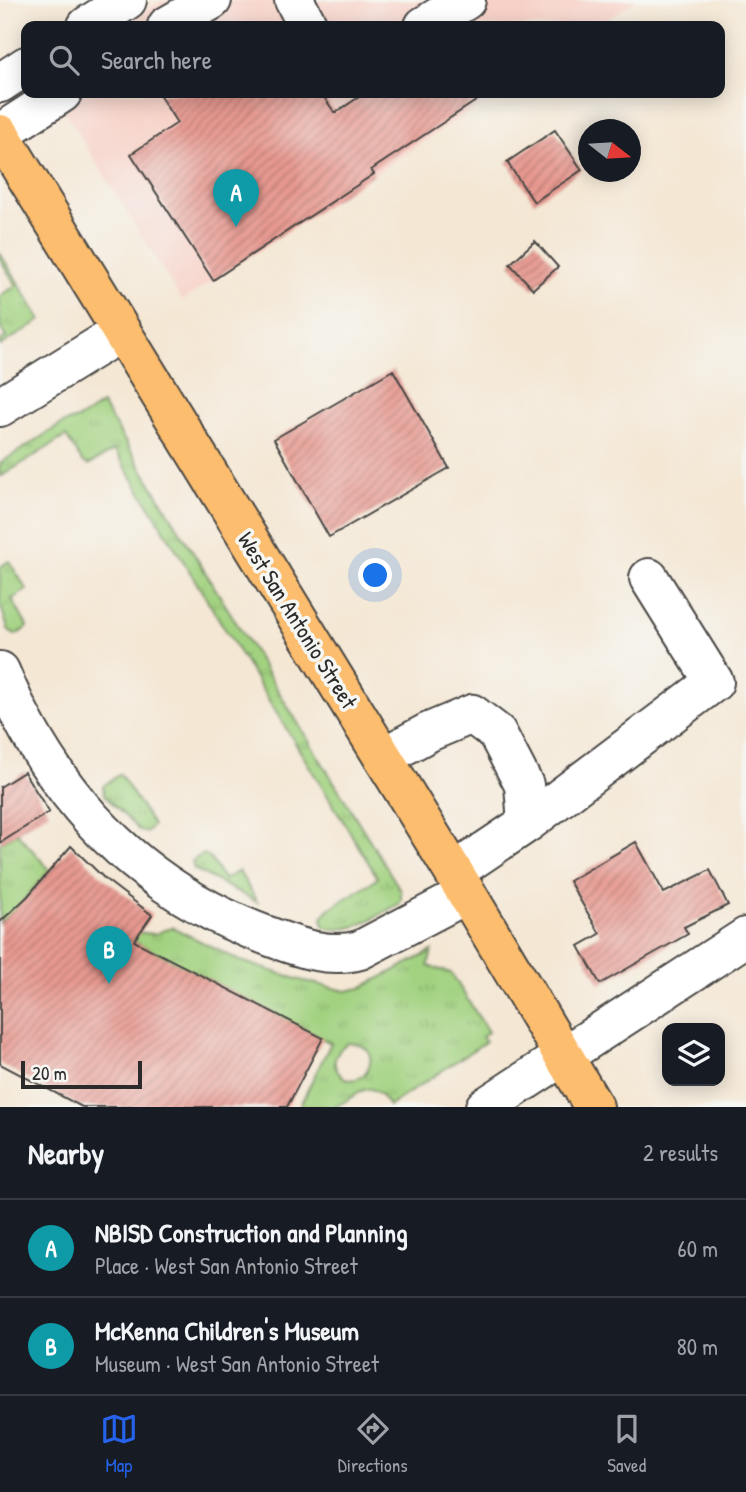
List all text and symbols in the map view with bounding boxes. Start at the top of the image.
search box [21,21,725,98]
icon: search [45,41,83,79]
text: Search here [101,42,212,77]
north arrow [578,119,641,182]
pin: A [213,169,259,227]
street label: West San Antonio Street [231,526,366,715]
your location [358,558,392,592]
pin: B [86,926,132,984]
map controls [662,1023,725,1086]
button: layers [662,1023,725,1086]
scale bar [21,1058,142,1090]
text: 20 m [32,1060,67,1086]
text: Nearby [28,1133,104,1173]
text: 2 results [643,1137,718,1168]
text: NBISD Construction and Planning [95,1215,408,1250]
text: A [45,1233,57,1264]
text: 60 m [678,1233,718,1264]
text: Place · West San Antonio Street [95,1250,358,1281]
text: McKenna Children's Museum [95,1313,359,1348]
text: B [45,1331,57,1362]
text: 80 m [677,1331,718,1362]
text: Museum · West San Antonio Street [95,1348,379,1379]
tab: Map [100,1410,138,1478]
tab: Directions [338,1410,408,1478]
tab: Saved [607,1410,646,1478]

